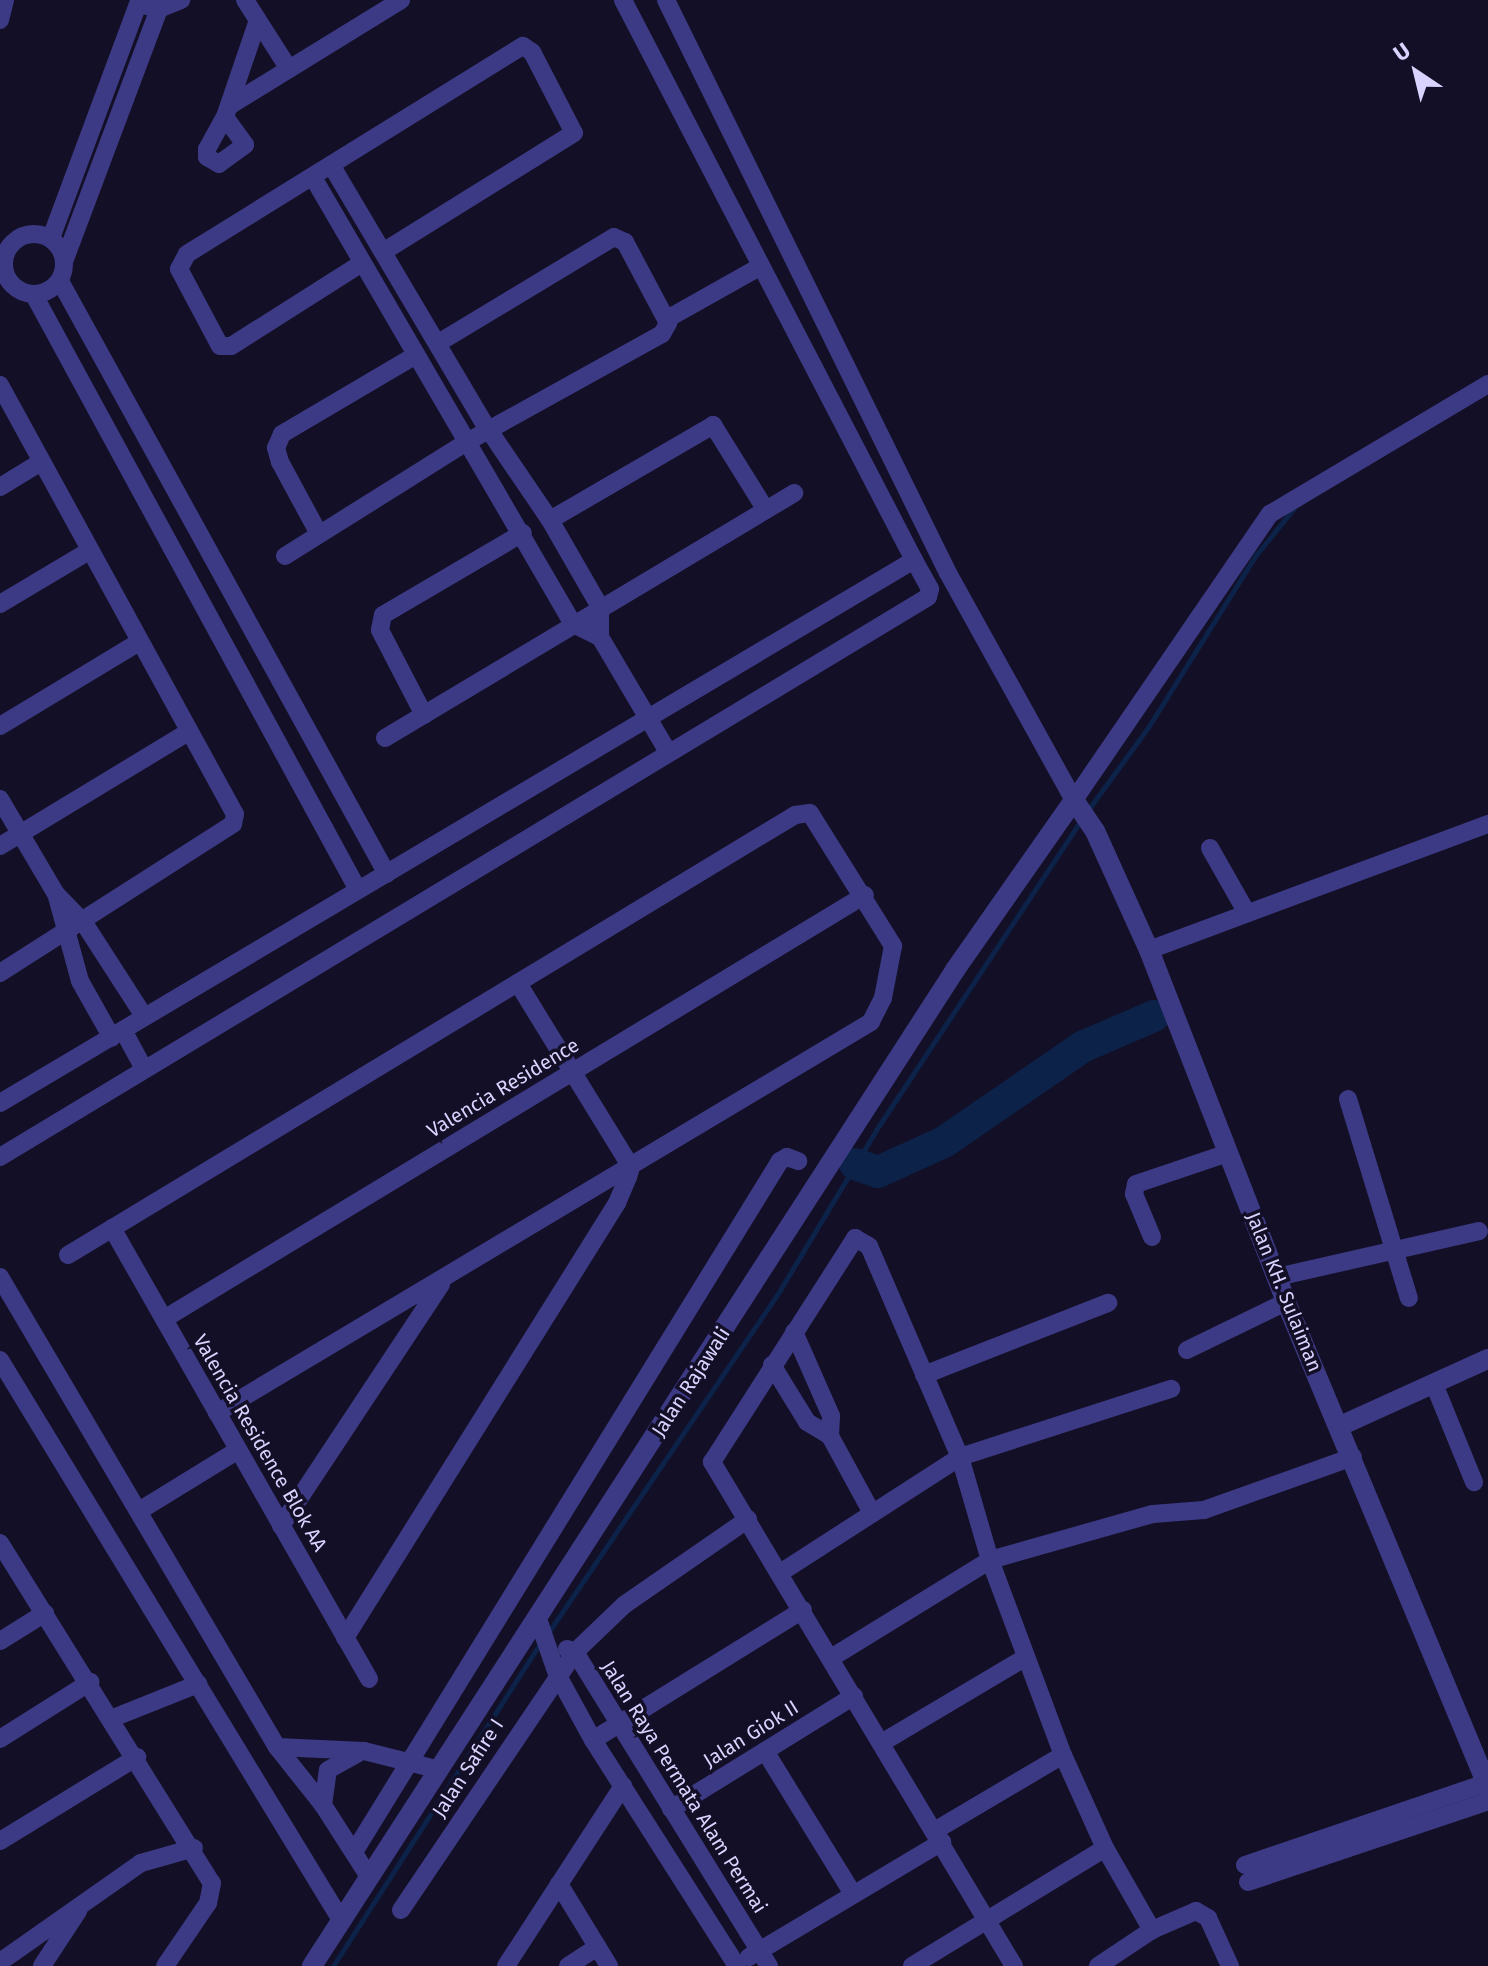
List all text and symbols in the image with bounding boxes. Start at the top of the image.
north arrow [1376,32,1456,112]
text: U [1388,37,1416,67]
street label: Valencia Residence [423,1033,583,1143]
street label: Jalan KH. Sulaiman [1241,1208,1327,1376]
street label: Jalan Rajawali [647,1323,735,1441]
street label: Valencia Residence Blok AA [188,1330,332,1556]
street label: Jalan Raya Permata Alam Permai [596,1656,772,1918]
street label: Jalan Giok II [699,1695,803,1773]
street label: Jalan Safire I [427,1714,509,1822]

